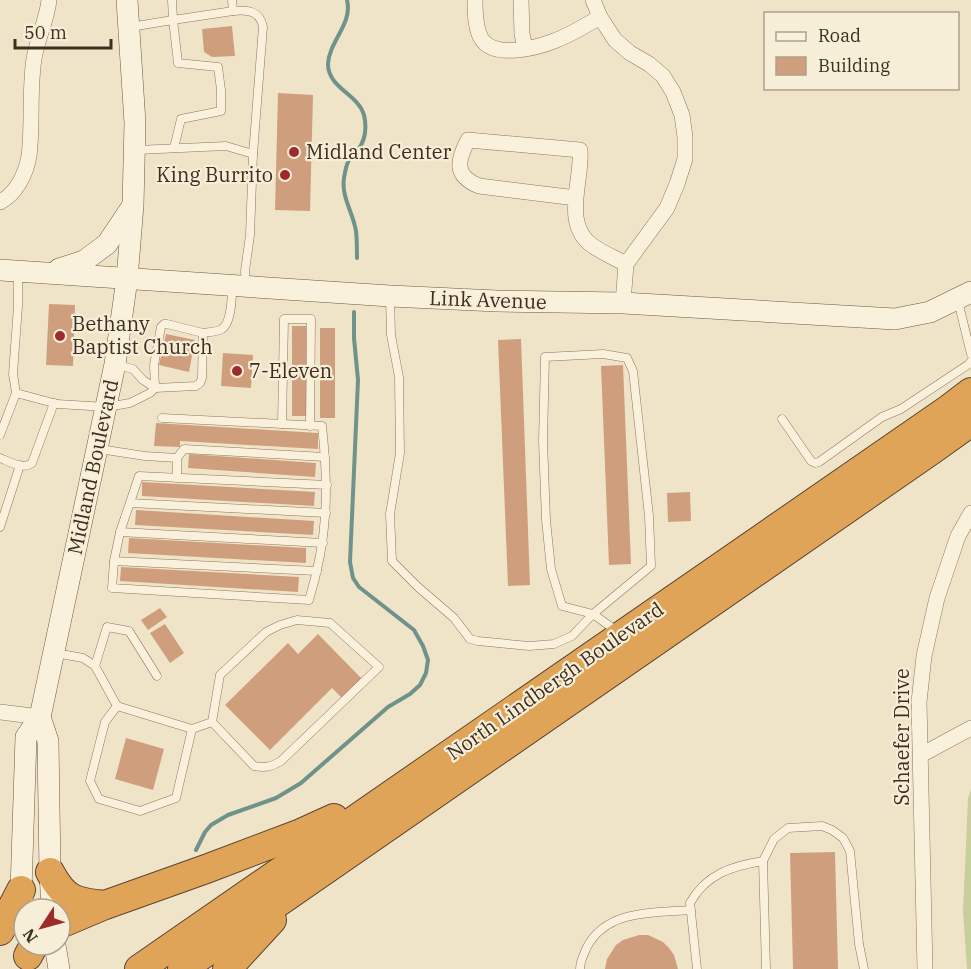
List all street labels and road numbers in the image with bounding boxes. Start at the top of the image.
street label: Link Avenue [429,284,547,315]
street label: Midland Boulevard [61,377,124,557]
street label: North Lindbergh Boulevard [441,595,669,766]
street label: Schaefer Drive [888,668,915,806]

